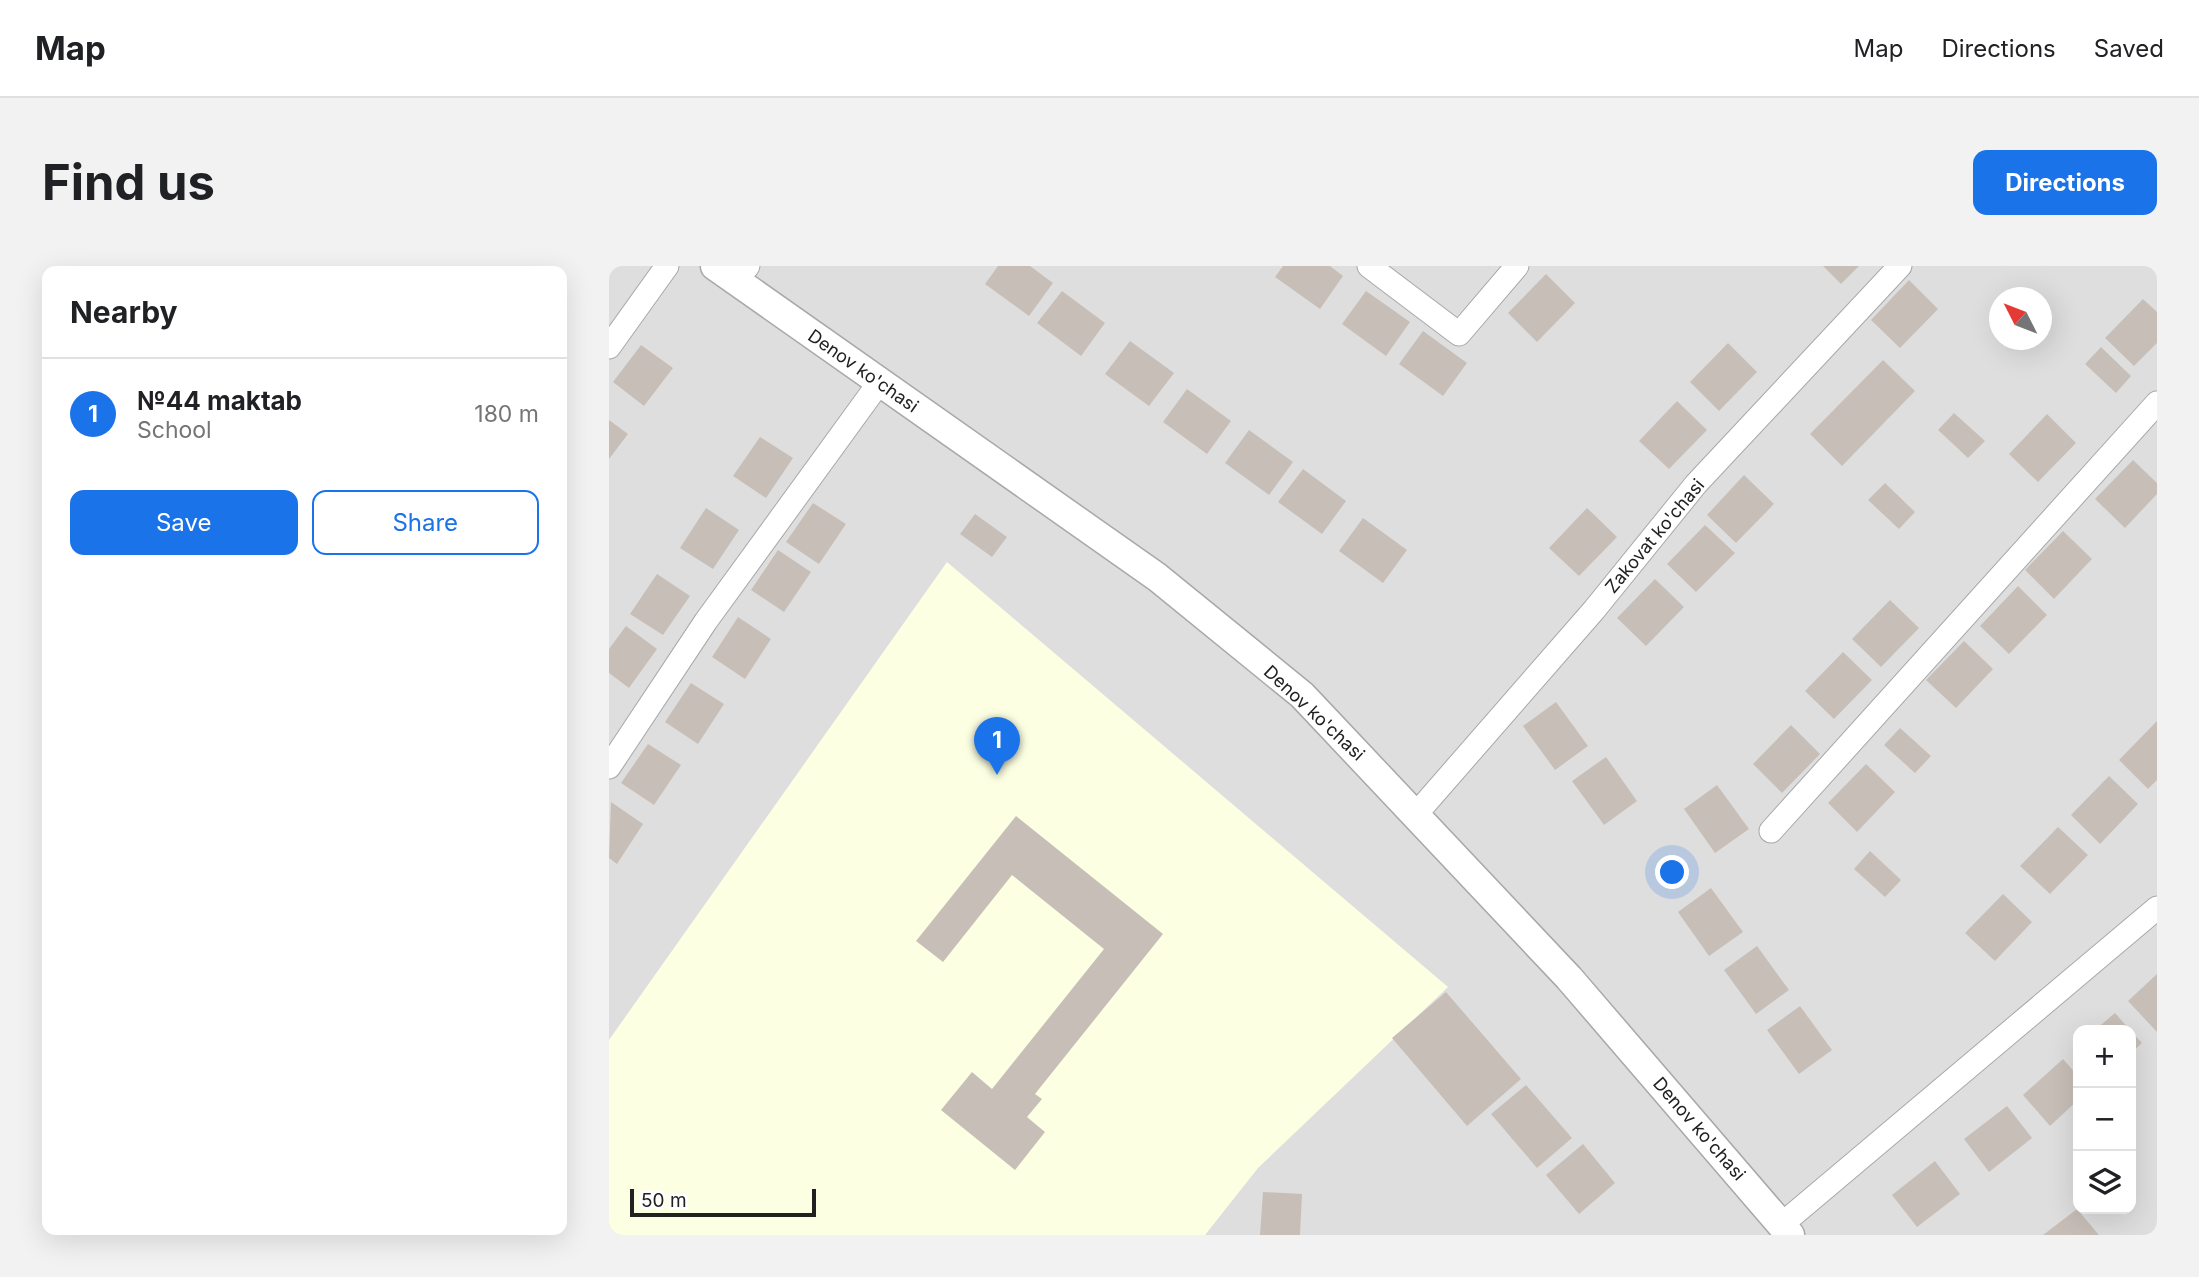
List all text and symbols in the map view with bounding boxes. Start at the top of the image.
text: Map [35,28,106,68]
text: Map [1854,34,1903,63]
text: Directions [1941,34,2056,63]
text: Saved [2094,34,2164,63]
button: Directions [1973,150,2157,215]
text: Find us [42,153,215,212]
north arrow [1989,287,2052,350]
text: Nearby [70,294,178,330]
street label: Denov ko'chasi [804,325,922,416]
text: №44 maktab [137,385,302,416]
text: 1 [88,400,98,428]
text: 180 m [474,400,539,428]
text: School [137,416,212,444]
street label: Zakovat ko'chasi [1601,474,1708,597]
button: Save [70,490,298,555]
button: Share [312,490,539,555]
street label: Denov ko'chasi [1260,661,1369,765]
pin: 1 [974,717,1020,775]
your location [1655,855,1689,889]
map controls [2073,1025,2136,1214]
button: + [2073,1025,2136,1088]
street label: Denov ko'chasi [1649,1073,1750,1185]
button: − [2073,1088,2136,1151]
button: layers [2073,1151,2136,1214]
scale bar [630,1186,815,1218]
text: 50 m [641,1189,687,1212]

